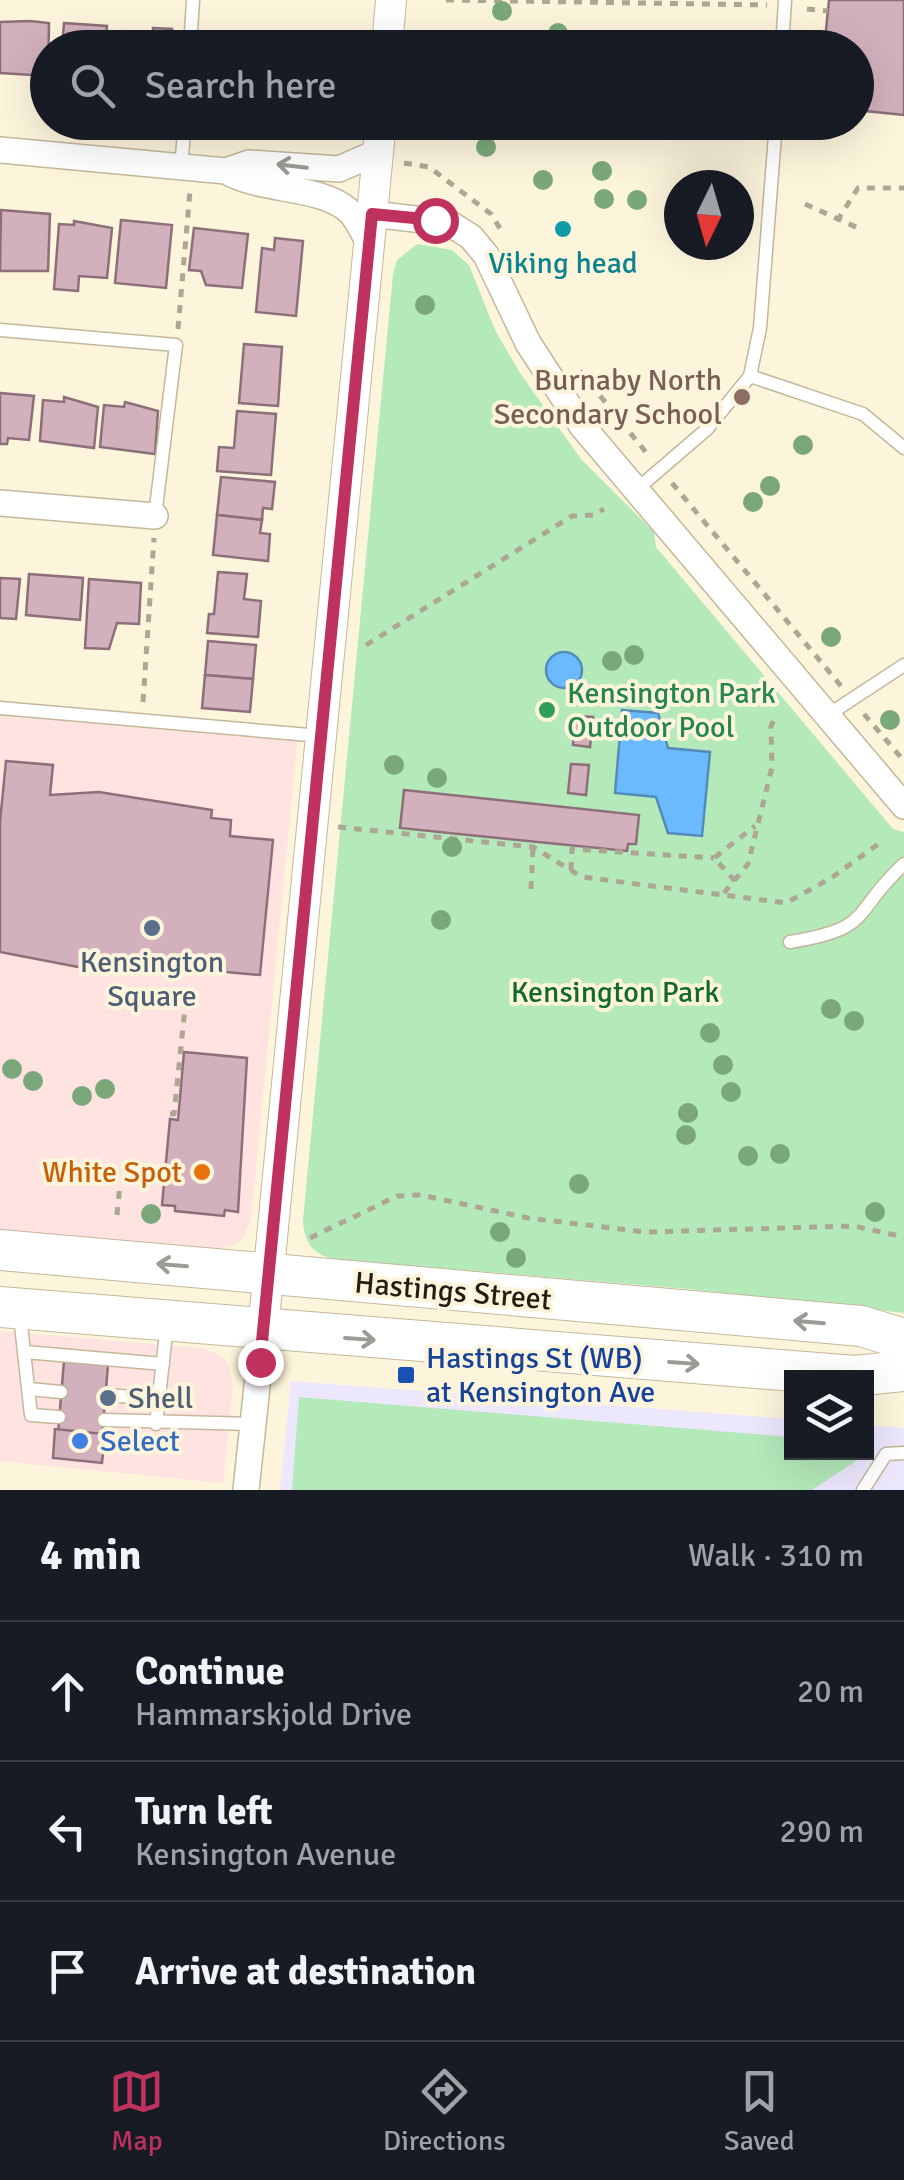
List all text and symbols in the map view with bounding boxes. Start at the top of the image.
search box [30,30,874,140]
icon: search [65,58,120,113]
text: Search here [145,62,337,109]
one-way arrow [276,156,309,175]
north arrow [664,170,754,260]
route start [413,198,459,244]
marker: Viking head [552,218,574,240]
place label: Viking head [488,245,638,282]
place label: Burnaby North Secondary School [494,362,722,433]
marker: Burnaby North Secondary School [731,386,753,408]
place label: Kensington Park Outdoor Pool [567,675,776,746]
marker: Kensington Park Outdoor Pool [536,699,558,721]
marker: Kensington Square [141,917,163,939]
place label: Kensington Square [80,944,224,1015]
park label: Kensington Park [511,974,719,1011]
place label: White Spot [42,1154,182,1191]
marker: White Spot [191,1161,213,1183]
one-way arrow [157,1255,189,1274]
street label: Hastings Street [353,1264,553,1319]
one-way arrow [793,1312,825,1331]
one-way arrow [344,1330,376,1349]
route end [238,1340,284,1386]
place label: Hastings St (WB) at Kensington Ave [426,1340,655,1411]
one-way arrow [668,1354,700,1373]
marker: Hastings St (WB) at Kensington Ave [395,1364,417,1386]
map controls [784,1370,874,1460]
button: layers [784,1370,874,1460]
place label: Shell [128,1380,193,1417]
marker: Shell [97,1387,119,1409]
place label: Select [100,1423,180,1460]
marker: Select [69,1430,91,1452]
text: 4 min [40,1530,141,1581]
text: Walk · 310 m [688,1536,864,1575]
text: Continue [135,1648,285,1695]
icon: ahead [40,1664,95,1719]
text: 20 m [797,1672,864,1711]
text: Hammarskjold Drive [135,1695,412,1734]
text: Turn left [135,1788,273,1835]
icon: left [40,1804,95,1859]
text: 290 m [780,1812,864,1851]
text: Kensington Avenue [135,1835,396,1874]
icon: arrive [40,1944,95,1999]
text: Arrive at destination [135,1948,476,1995]
tab: Map [109,2064,164,2158]
tab: Directions [383,2064,505,2158]
tab: Saved [724,2064,795,2158]

